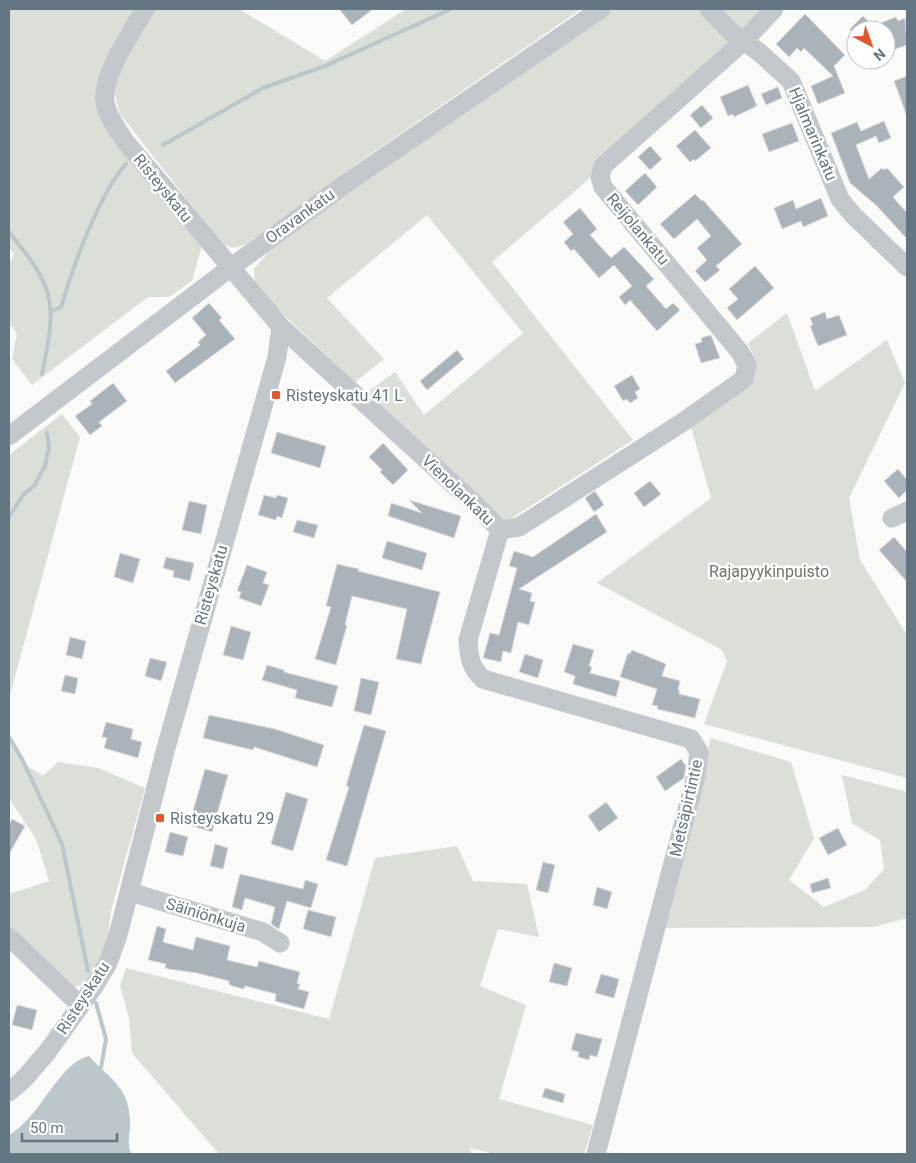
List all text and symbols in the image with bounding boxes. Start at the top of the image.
north arrow [846,20,896,70]
text: N [871,46,889,64]
street label: Hjalmarinkatu [785,84,841,184]
street label: Risteyskatu [130,150,196,226]
street label: Oravankatu [262,185,338,247]
street label: Reijolankatu [603,189,673,269]
place label: Risteyskatu 41 L [286,386,403,405]
marker: Risteyskatu 41 L [270,389,282,401]
street label: Vienolankatu [418,451,498,529]
street label: Risteyskatu [191,543,231,627]
park label: Rajapyykinpuisto [709,562,829,581]
street label: Metsäpirtintie [666,758,706,858]
place label: Risteyskatu 29 [170,809,274,828]
marker: Risteyskatu 29 [154,812,166,824]
street label: Säiniönkuja [164,894,248,936]
street label: Risteyskatu [53,958,113,1038]
scale bar [22,1110,118,1142]
text: 50 m [30,1119,64,1137]

